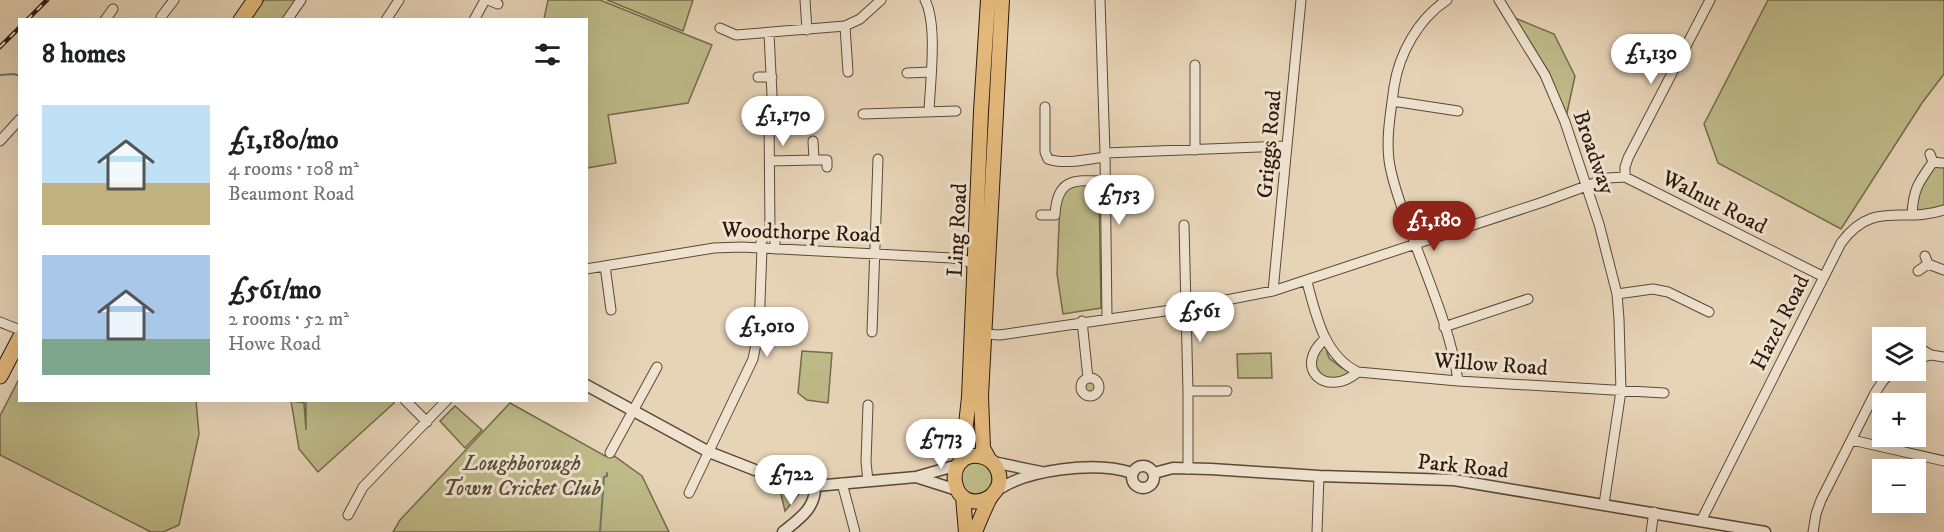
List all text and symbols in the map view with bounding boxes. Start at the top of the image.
pin: £1,130 [1602,34,1700,85]
text: 8 homes [42,38,126,71]
icon: filters [531,38,564,71]
text: £1,130 [1625,41,1677,66]
street label: Griggs Road [1251,89,1288,199]
pin: £1,170 [734,96,832,147]
text: £1,170 [755,103,811,128]
street label: Broadway [1567,107,1621,198]
text: £1,180/mo [228,124,338,157]
icon: home [90,129,162,201]
text: 4 rooms · 108 m² [228,157,359,182]
street label: Walnut Road [1656,164,1771,240]
pin: £753 [1083,175,1155,226]
text: Beaumont Road [228,182,354,207]
street label: Ling Road [942,182,973,278]
text: £753 [1098,182,1140,207]
pin: £1,180 [1385,201,1483,252]
text: £1,180 [1407,208,1461,233]
street label: Woodthorpe Road [720,216,881,249]
street label: Hazel Road [1745,270,1816,375]
text: £561/mo [228,274,321,307]
icon: home [90,279,162,351]
pin: £561 [1164,292,1236,343]
text: £561 [1179,299,1221,324]
text: 2 rooms · 52 m² [228,307,349,332]
pin: £1,010 [718,307,816,358]
text: £1,010 [739,314,795,339]
map controls [1872,327,1926,513]
button: layers [1872,327,1926,381]
text: Howe Road [228,332,321,357]
street label: Willow Road [1432,347,1549,382]
button: + [1872,393,1926,447]
pin: £773 [905,419,977,470]
text: £773 [920,426,962,451]
street label: Park Road [1416,448,1510,485]
park label: Loughborough Town Cricket Club [443,450,602,502]
pin: £722 [755,455,827,506]
button: − [1872,459,1926,513]
text: £722 [769,462,813,487]

